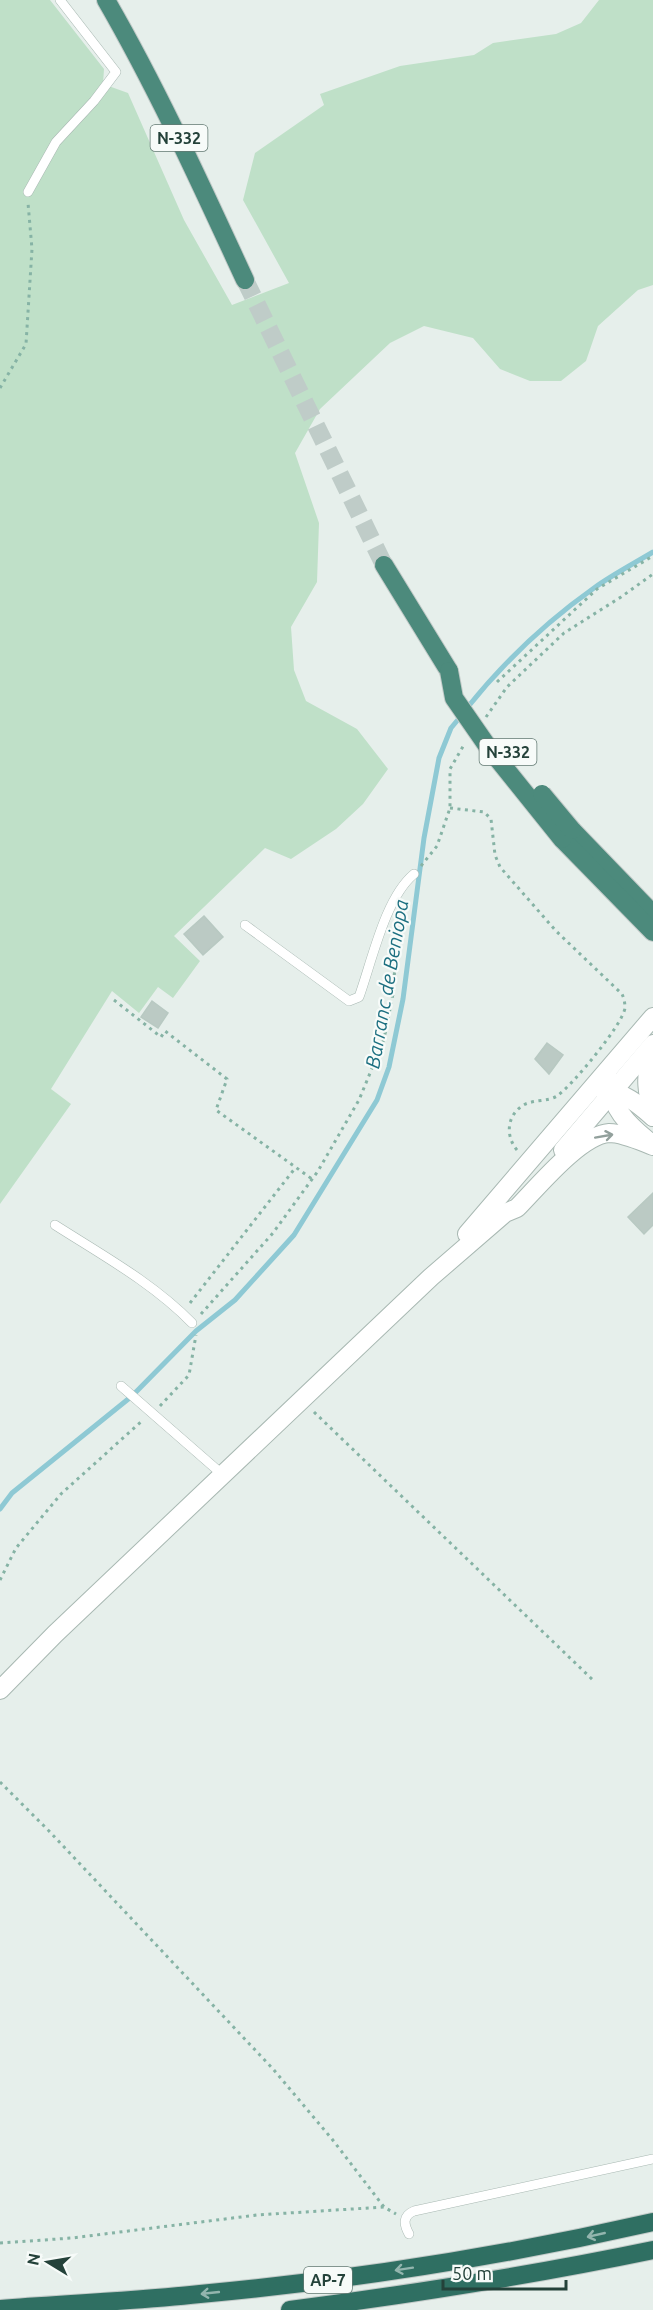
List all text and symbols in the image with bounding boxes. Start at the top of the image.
road number: N-332 [150,125,207,151]
road number: N-332 [480,739,536,765]
water label: Barranc de Beniopa [360,897,413,1070]
one-way arrow [594,1130,613,1141]
one-way arrow [587,2230,606,2241]
north arrow [18,2232,78,2292]
text: N [23,2252,43,2267]
scale bar [443,2253,566,2291]
one-way arrow [395,2263,414,2274]
text: 50 m [452,2263,492,2283]
road number: AP-7 [304,2267,352,2293]
one-way arrow [201,2288,221,2299]

